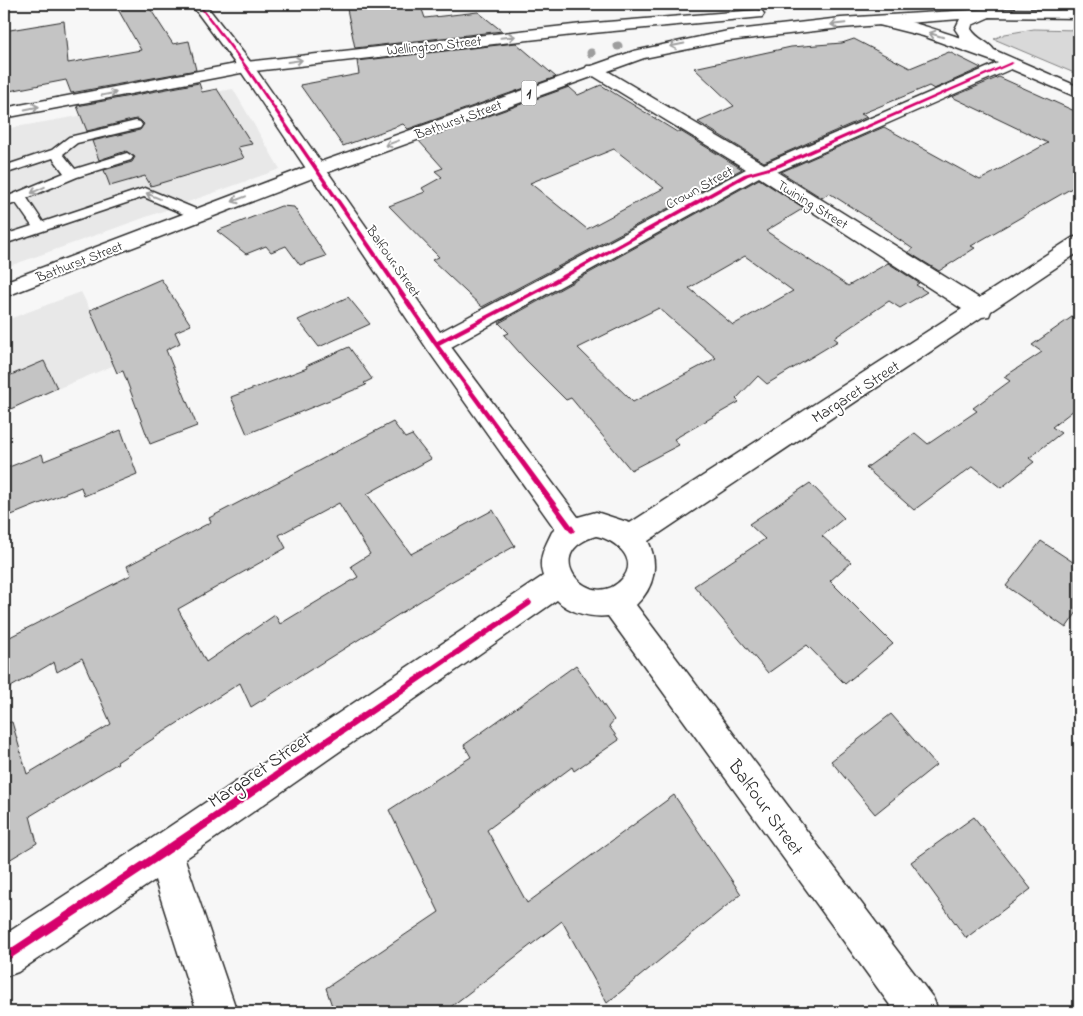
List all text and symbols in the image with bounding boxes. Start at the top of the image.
one-way arrow [831,19,847,29]
one-way arrow [928,29,944,39]
street label: Wellington Street [386,31,483,63]
one-way arrow [500,32,516,42]
one-way arrow [670,41,686,50]
one-way arrow [286,56,302,66]
road number: 1 [522,80,536,106]
one-way arrow [100,88,116,98]
street label: Bathurst Street [411,95,505,146]
one-way arrow [24,103,40,113]
one-way arrow [384,139,400,148]
street label: Crown Street [662,161,738,215]
street label: Twining Street [772,175,852,236]
one-way arrow [31,185,46,195]
one-way arrow [146,190,161,200]
one-way arrow [232,195,247,204]
street label: Balfour Street [360,221,425,302]
street label: Bathurst Street [32,236,126,289]
street label: Margaret Street [807,355,905,430]
street label: Margaret Street [203,726,319,817]
street label: Balfour Street [720,754,810,863]

